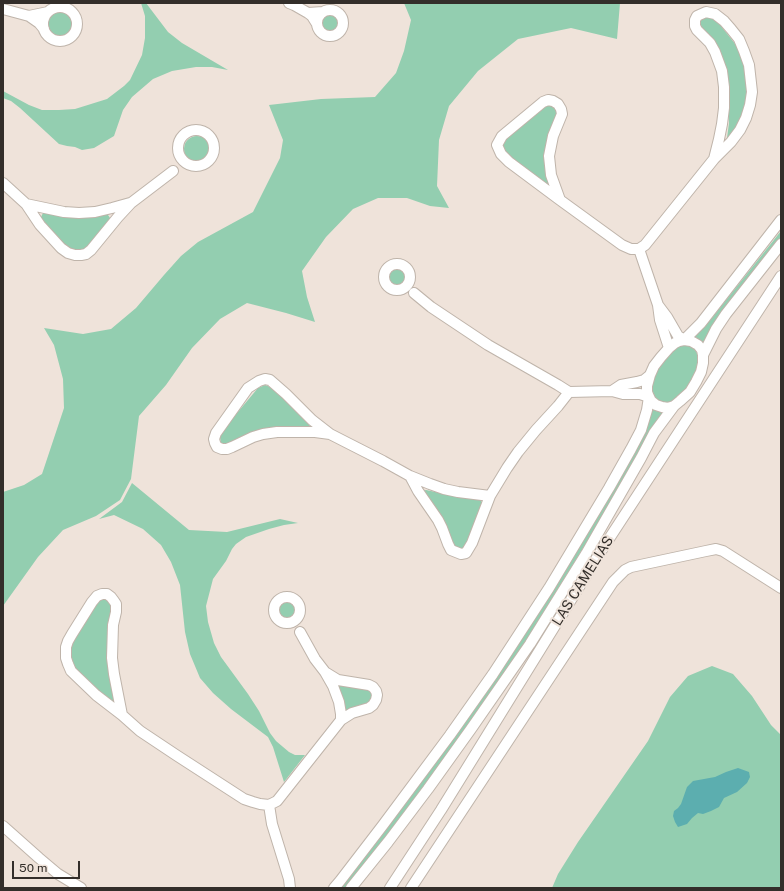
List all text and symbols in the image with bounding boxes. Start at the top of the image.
street label: LAS CAMELIAS [549,533,617,629]
scale bar [14,853,82,879]
text: 50 m [19,861,47,875]

